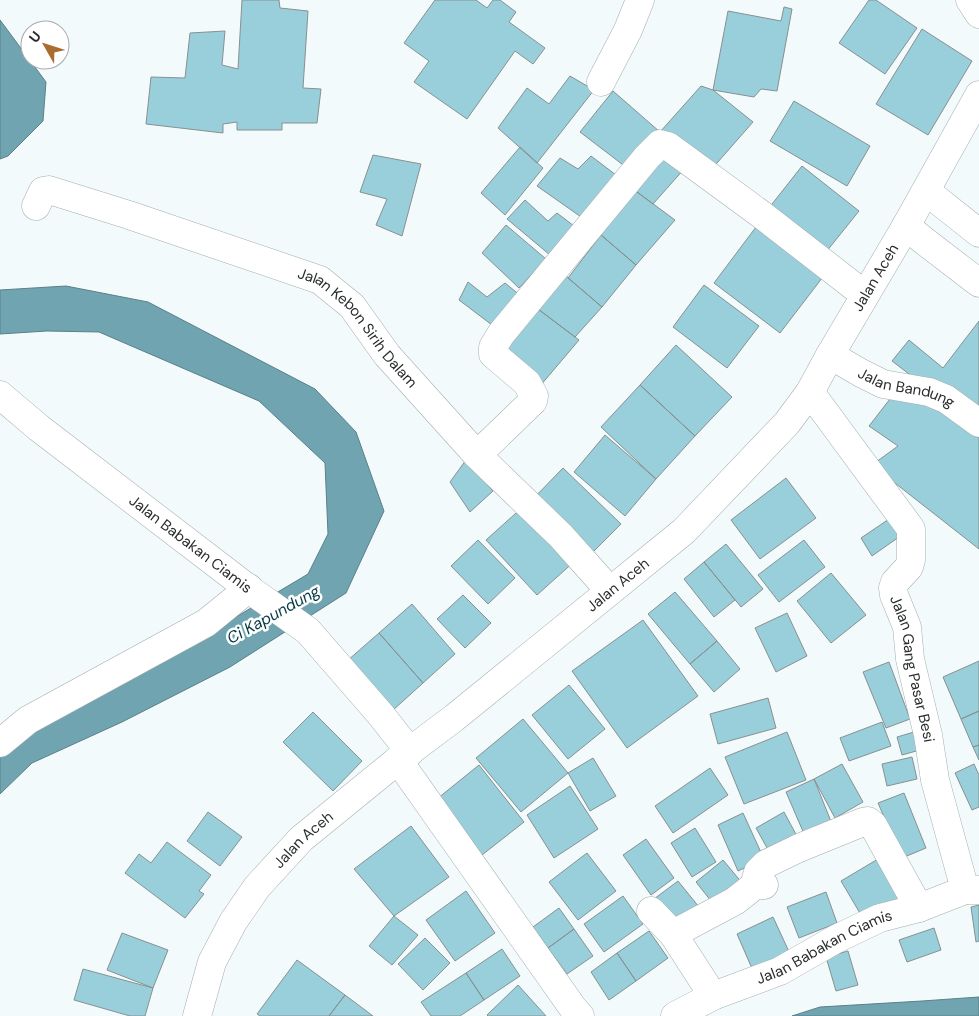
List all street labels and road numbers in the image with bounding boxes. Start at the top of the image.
street label: Jalan Aceh [848,240,903,315]
street label: Jalan Kebon Sirih Dalam [295,263,422,392]
street label: Jalan Bandung [855,363,959,412]
street label: Jalan Babakan Ciamis [125,491,256,598]
street label: Jalan Aceh [582,553,653,616]
street label: Jalan Gang Pasar Besi [885,592,939,744]
street label: Jalan Aceh [269,807,337,873]
street label: Jalan Babakan Ciamis [754,905,894,989]

